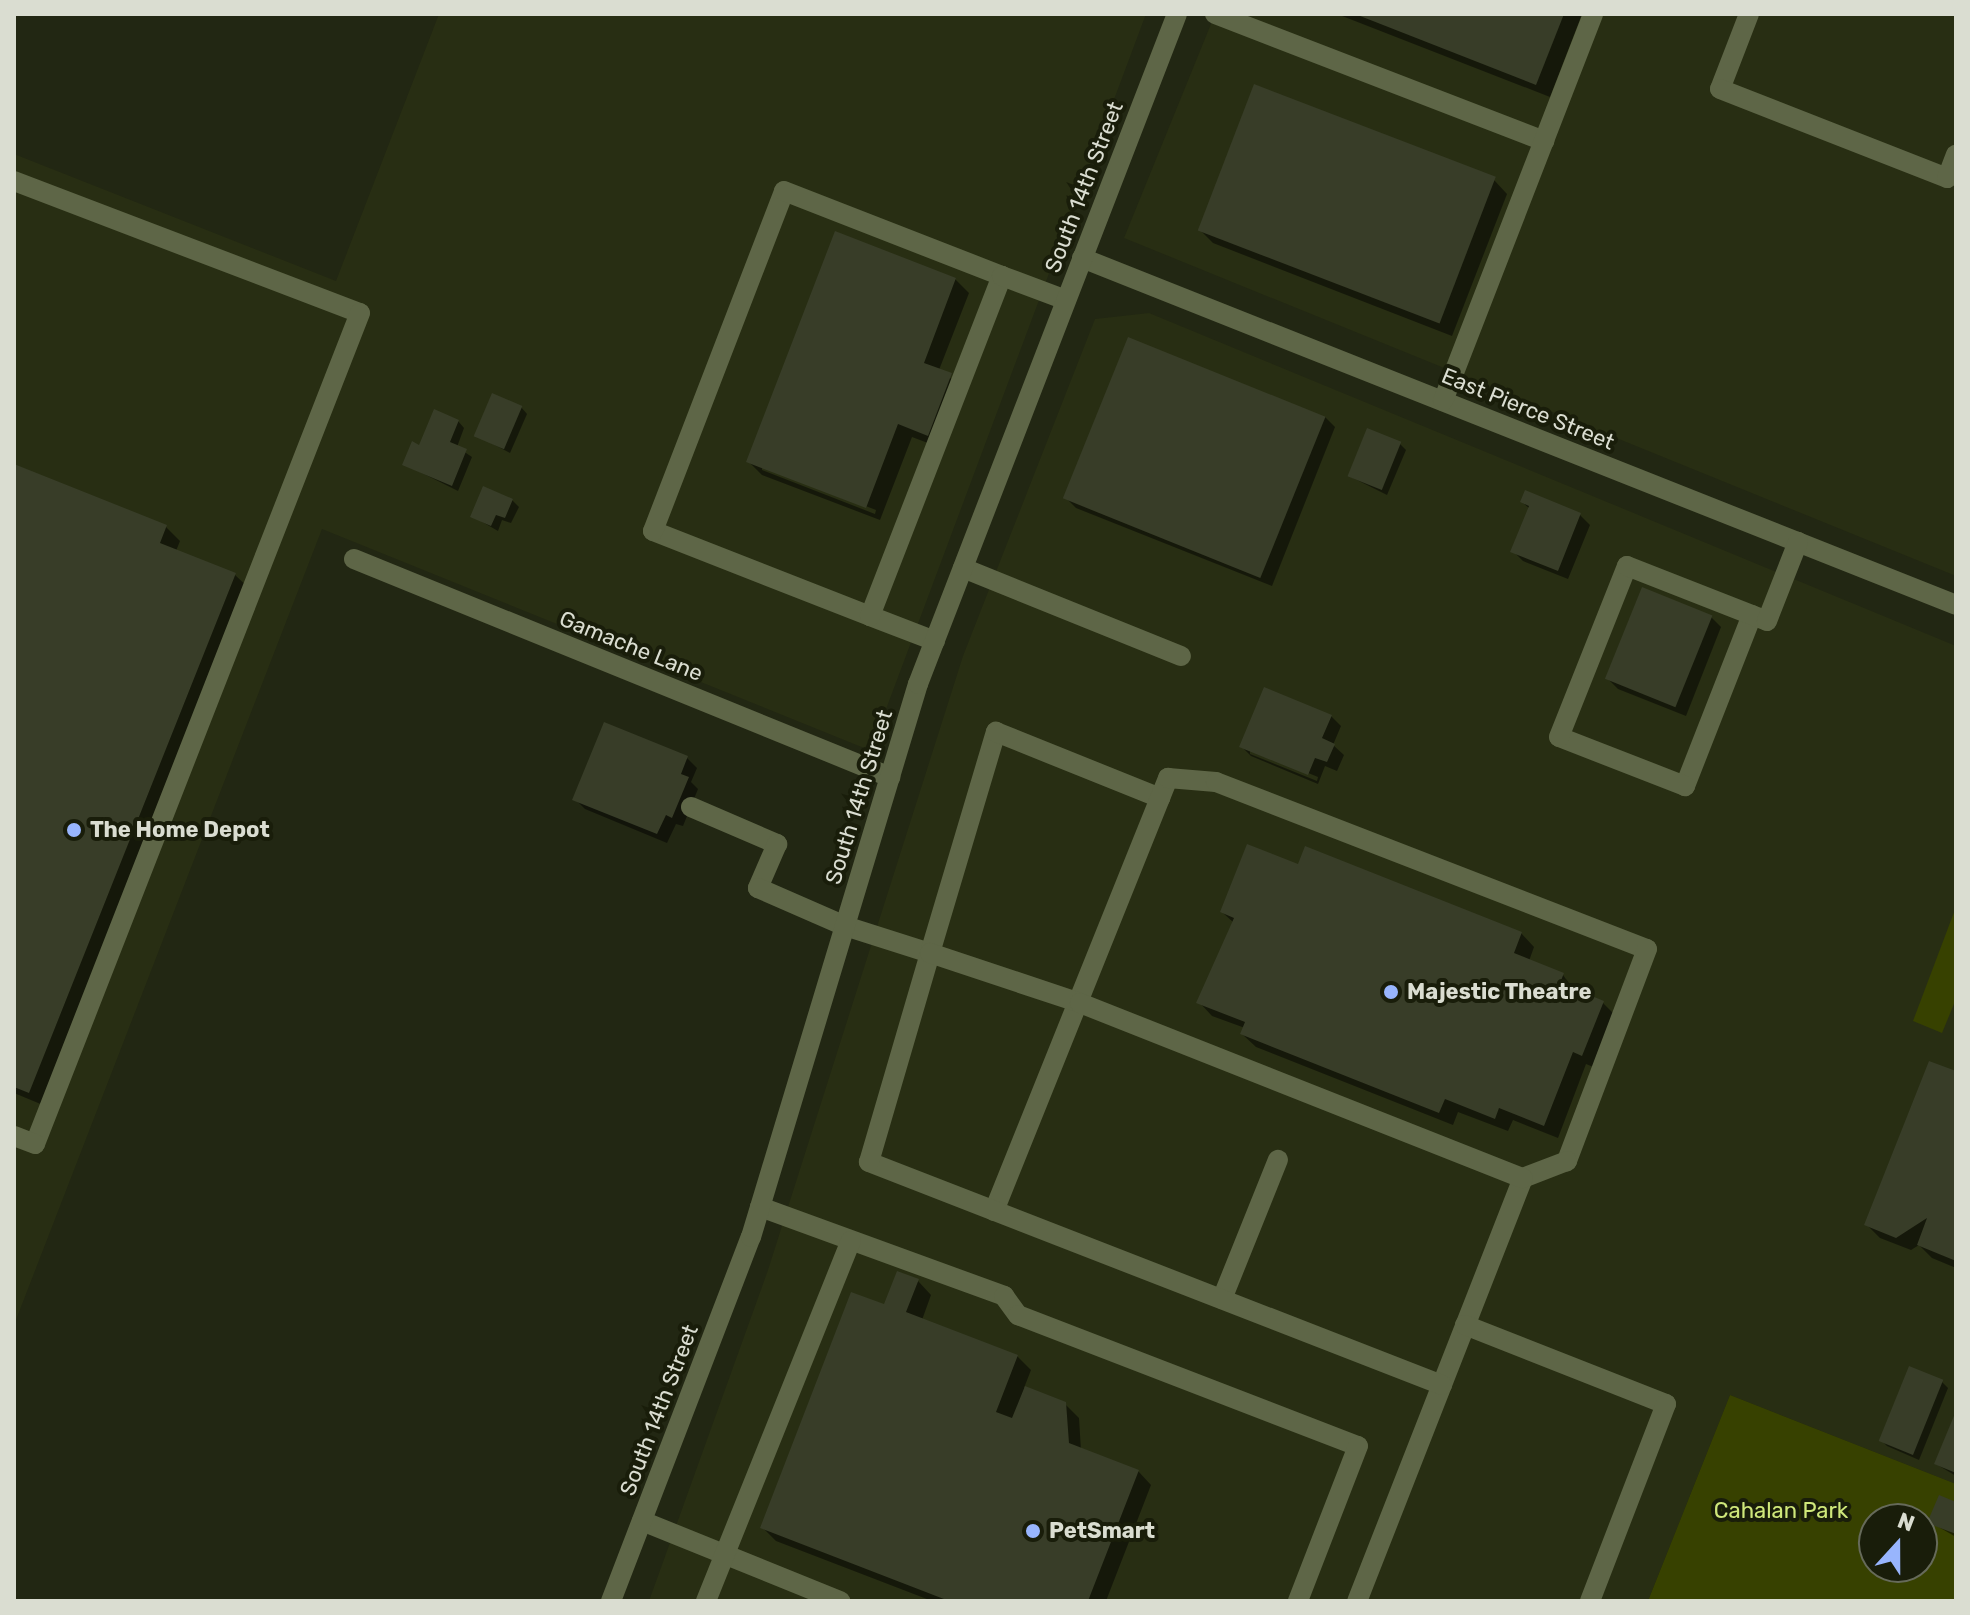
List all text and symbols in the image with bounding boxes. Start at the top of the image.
street label: South 14th Street [1039,98,1129,276]
street label: East Pierce Street [1438,362,1618,456]
street label: Gamache Lane [555,605,707,687]
street label: South 14th Street [820,707,898,887]
place label: The Home Depot [90,817,270,843]
marker: The Home Depot [65,821,83,839]
place label: Majestic Theatre [1407,979,1592,1005]
marker: Majestic Theatre [1382,983,1400,1001]
street label: South 14th Street [614,1321,704,1499]
park label: Cahalan Park [1714,1498,1848,1524]
north arrow [1858,1503,1938,1583]
text: N [1894,1507,1918,1537]
place label: PetSmart [1049,1518,1155,1544]
marker: PetSmart [1024,1522,1042,1540]

